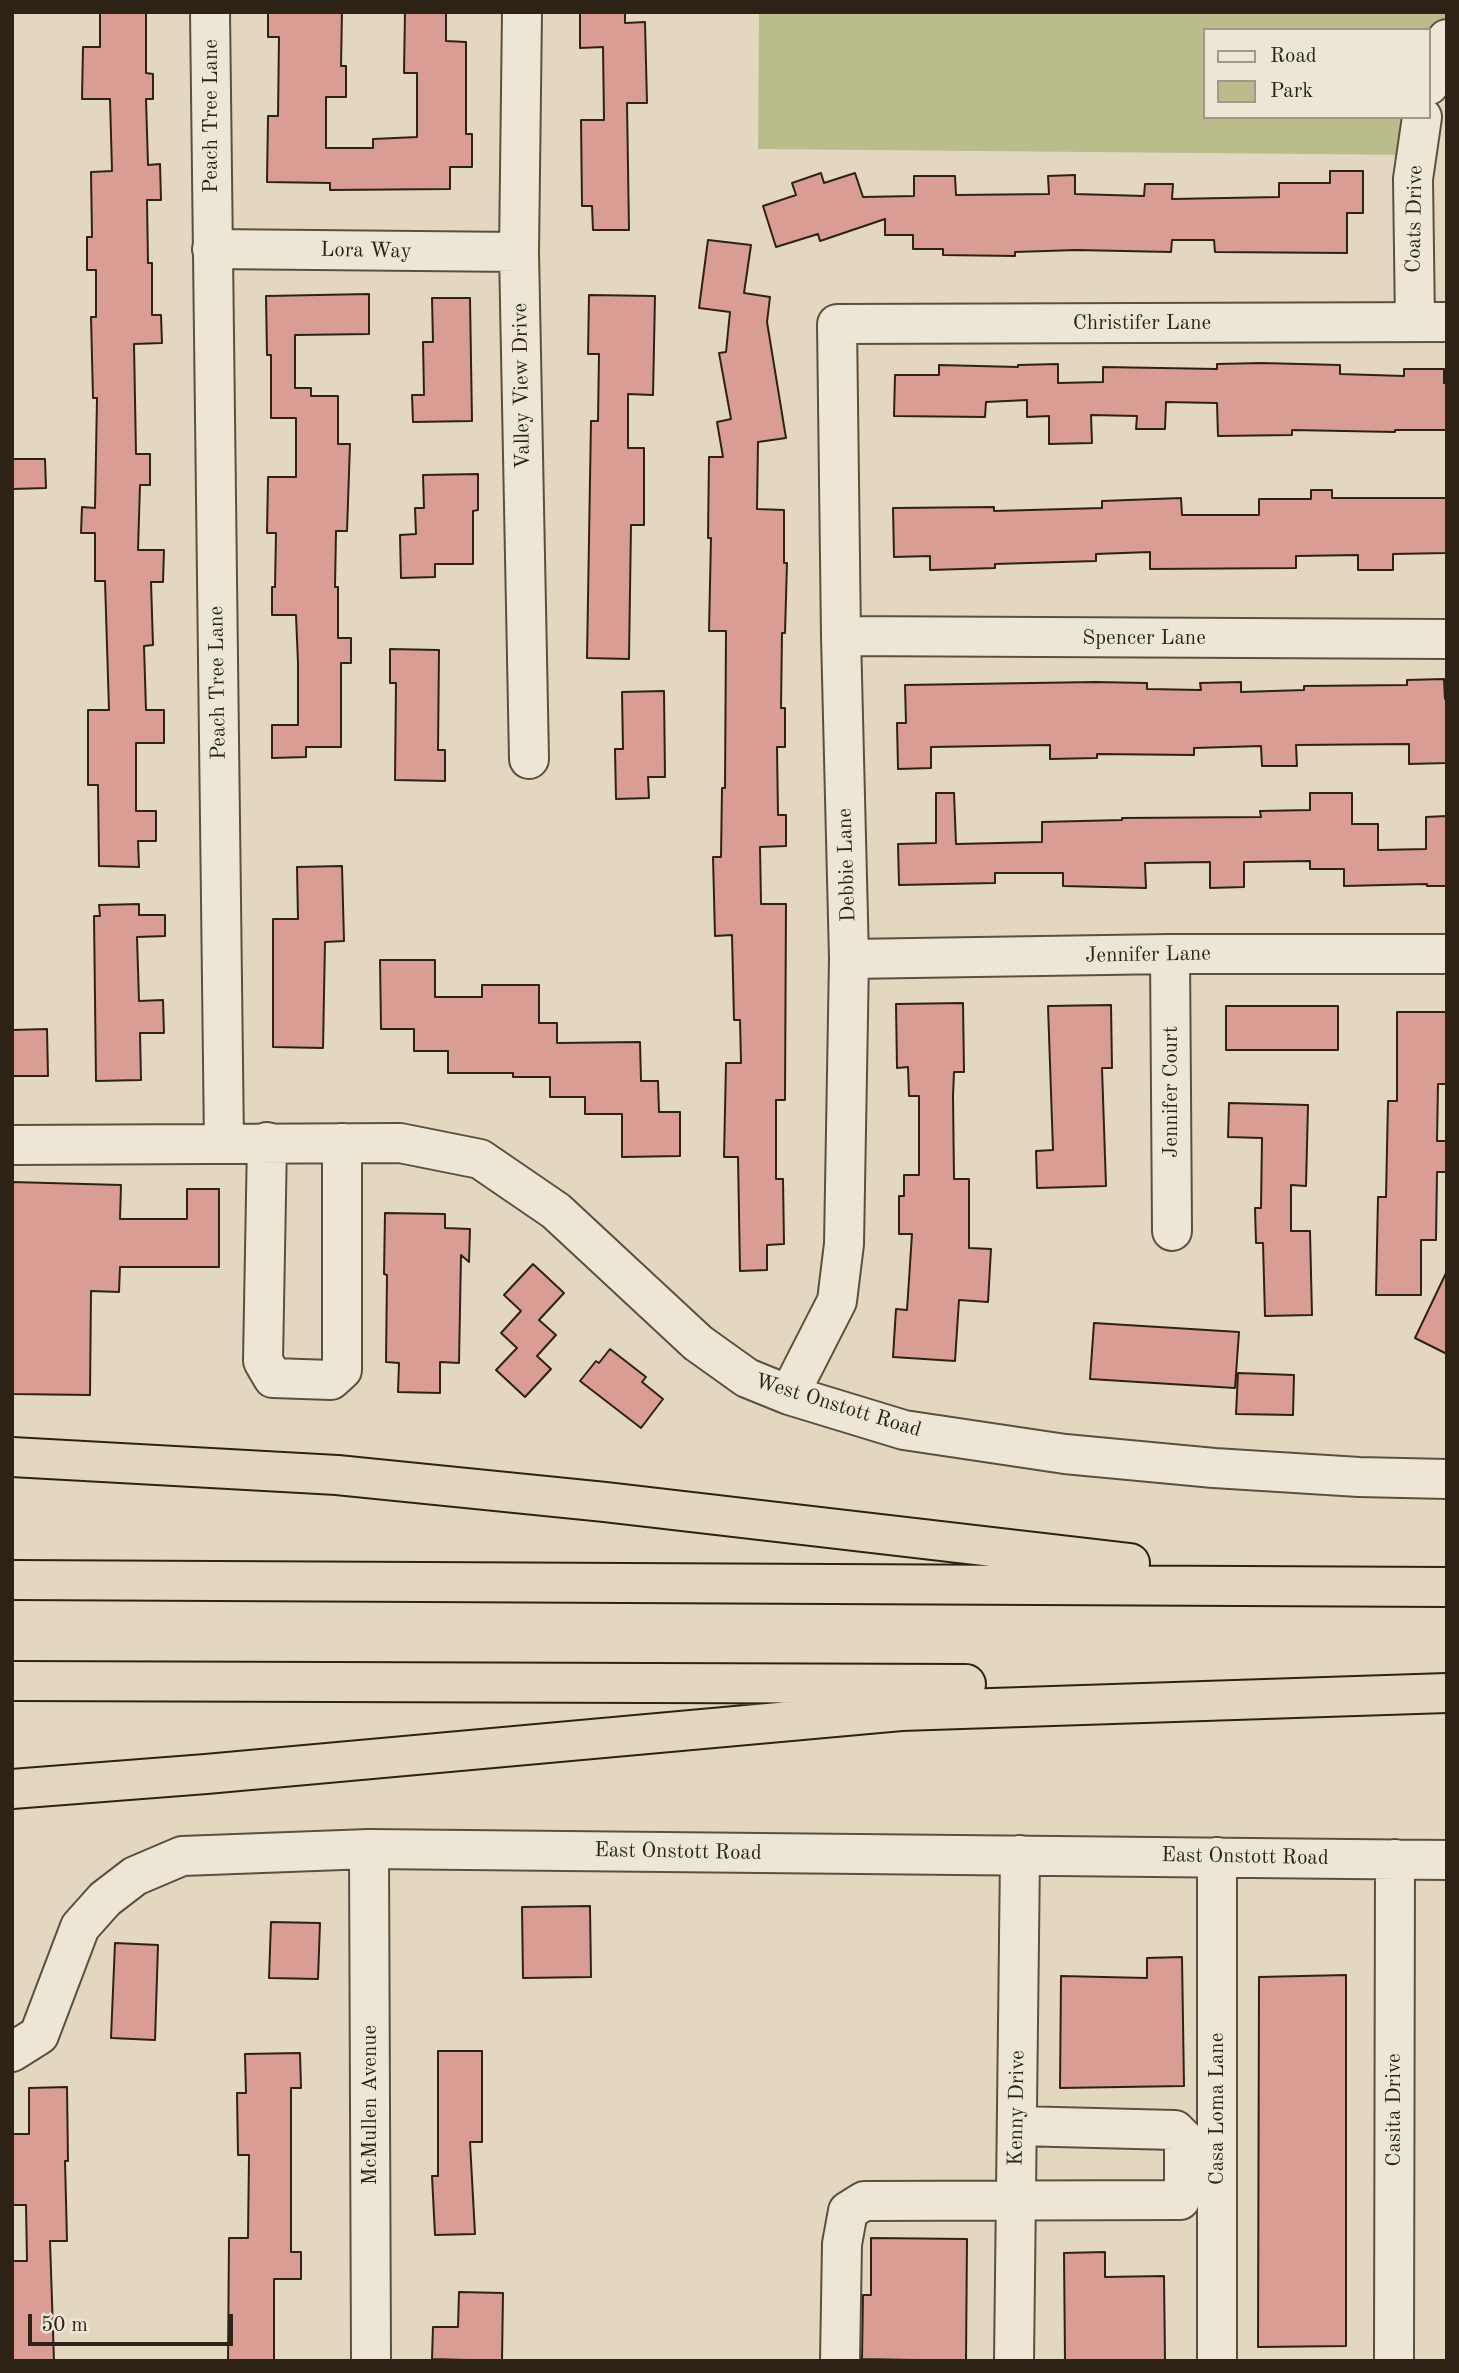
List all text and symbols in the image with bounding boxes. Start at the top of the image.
legend [1204,28,1431,119]
street label: Peach Tree Lane [198,39,224,193]
text: Road [1270,46,1317,67]
text: Park [1270,81,1313,102]
street label: Coats Drive [1401,165,1429,273]
street label: Lora Way [320,238,412,264]
street label: Valley View Drive [508,303,536,469]
street label: Christifer Lane [1073,310,1211,336]
street label: Peach Tree Lane [204,606,232,760]
street label: Spencer Lane [1082,625,1206,651]
street label: Debbie Lane [832,807,862,923]
street label: Jennifer Lane [1085,941,1211,969]
street label: Jennifer Court [1158,1026,1184,1158]
street label: West Onstott Road [752,1369,924,1443]
street label: East Onstott Road [594,1838,762,1866]
street label: East Onstott Road [1161,1843,1329,1871]
street label: McMullen Avenue [357,2025,383,2185]
street label: Casa Loma Lane [1204,2033,1230,2185]
street label: Kenny Drive [1003,2050,1031,2166]
street label: Casita Drive [1381,2053,1407,2167]
scale bar [32,2300,236,2344]
text: 50 m [41,2315,88,2336]

